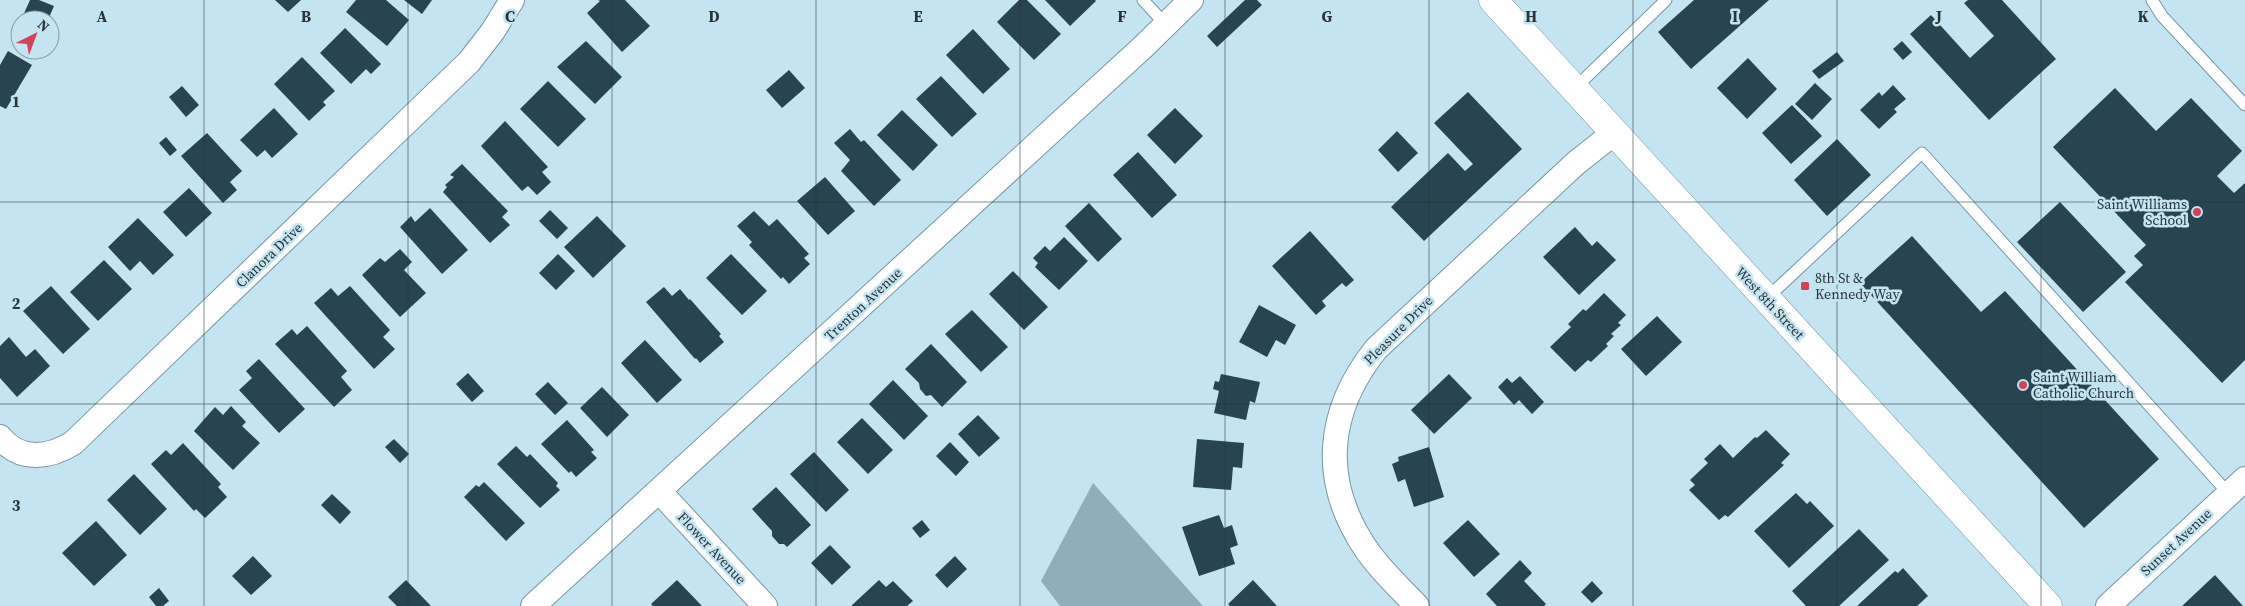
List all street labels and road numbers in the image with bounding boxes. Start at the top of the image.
street label: Clanora Drive [231,218,307,292]
street label: West 8th Street [1731,262,1809,344]
street label: Trenton Avenue [820,263,906,345]
street label: Pleasure Drive [1359,291,1437,369]
street label: Sunset Avenue [2136,504,2216,580]
street label: Flower Avenue [673,507,751,589]

